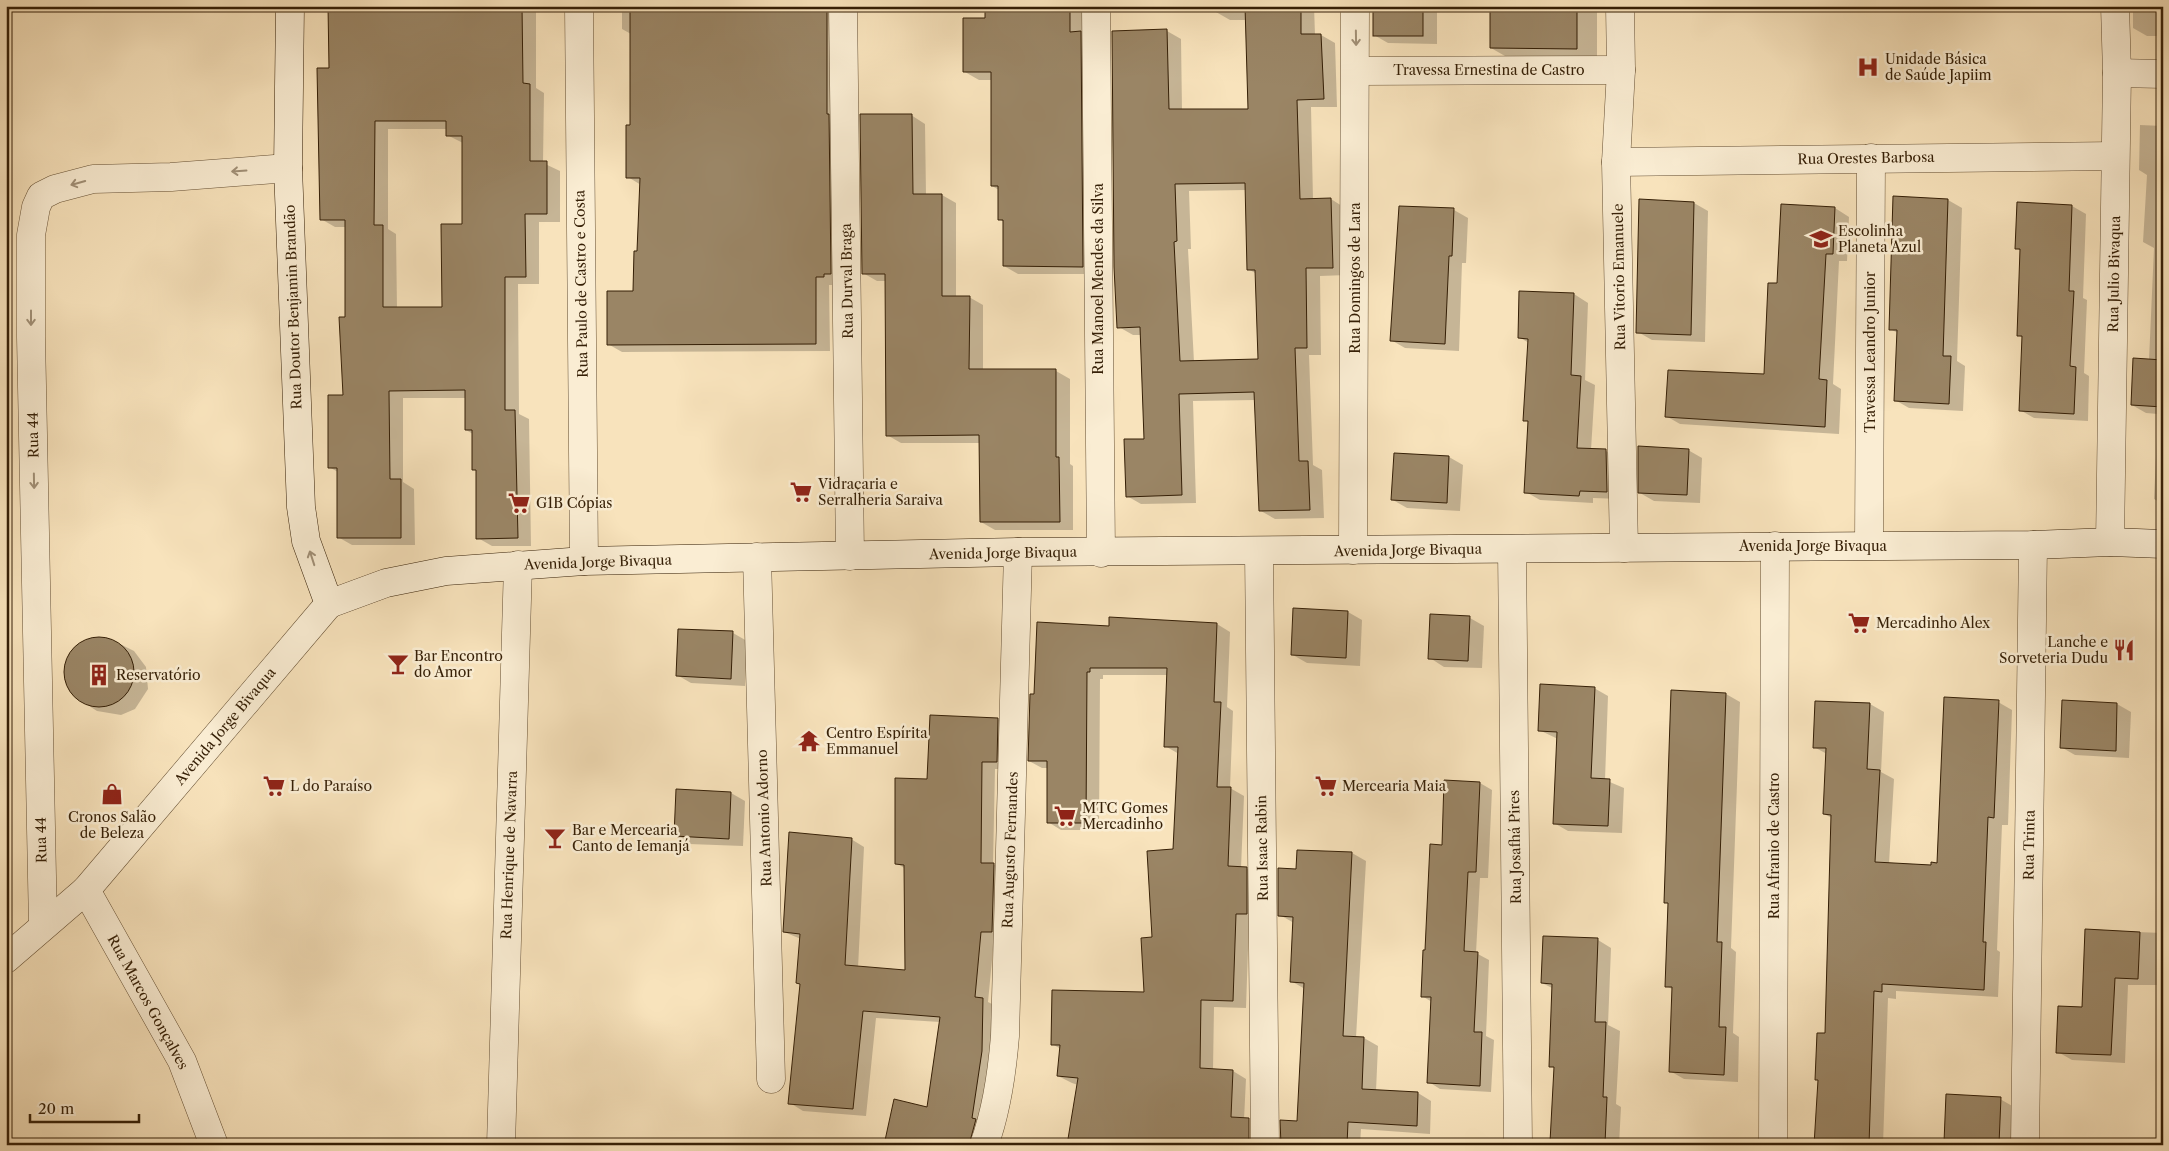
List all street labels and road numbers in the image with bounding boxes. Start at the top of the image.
street label: Travessa Ernestina de Castro [1393,61,1585,79]
street label: Rua Orestes Barbosa [1797,148,1935,168]
street label: Rua Manoel Mendes da Silva [1089,183,1107,375]
street label: Rua Paulo de Castro e Costa [570,189,592,378]
street label: Rua Domingos de Lara [1346,202,1364,354]
street label: Rua Vitorio Emanuele [1609,203,1629,351]
street label: Rua Doutor Benjamin Brandão [280,204,306,410]
street label: Rua Julio Bivaqua [2104,215,2124,333]
street label: Rua Durval Braga [837,222,857,339]
street label: Travessa Leandro Junior [1861,271,1879,433]
street label: Rua 44 [24,412,42,458]
street label: Avenida Jorge Bivaqua [1738,537,1888,555]
street label: Avenida Jorge Bivaqua [1333,540,1483,560]
street label: Avenida Jorge Bivaqua [928,543,1078,563]
street label: Avenida Jorge Bivaqua [523,550,673,574]
street label: Avenida Jorge Bivaqua [170,663,280,789]
street label: Rua Antonio Adorno [753,749,775,887]
street label: Rua Henrique de Navarra [497,770,521,940]
street label: Rua Augusto Fernandes [998,771,1022,929]
street label: Rua Afranio de Castro [1765,773,1783,919]
street label: Rua Josafhá Pires [1505,790,1525,904]
street label: Rua Isaac Rabin [1252,795,1272,901]
street label: Rua Trinta [2019,809,2039,880]
street label: Rua 44 [32,817,50,863]
street label: Rua Marcos Gonçalves [103,931,193,1073]

